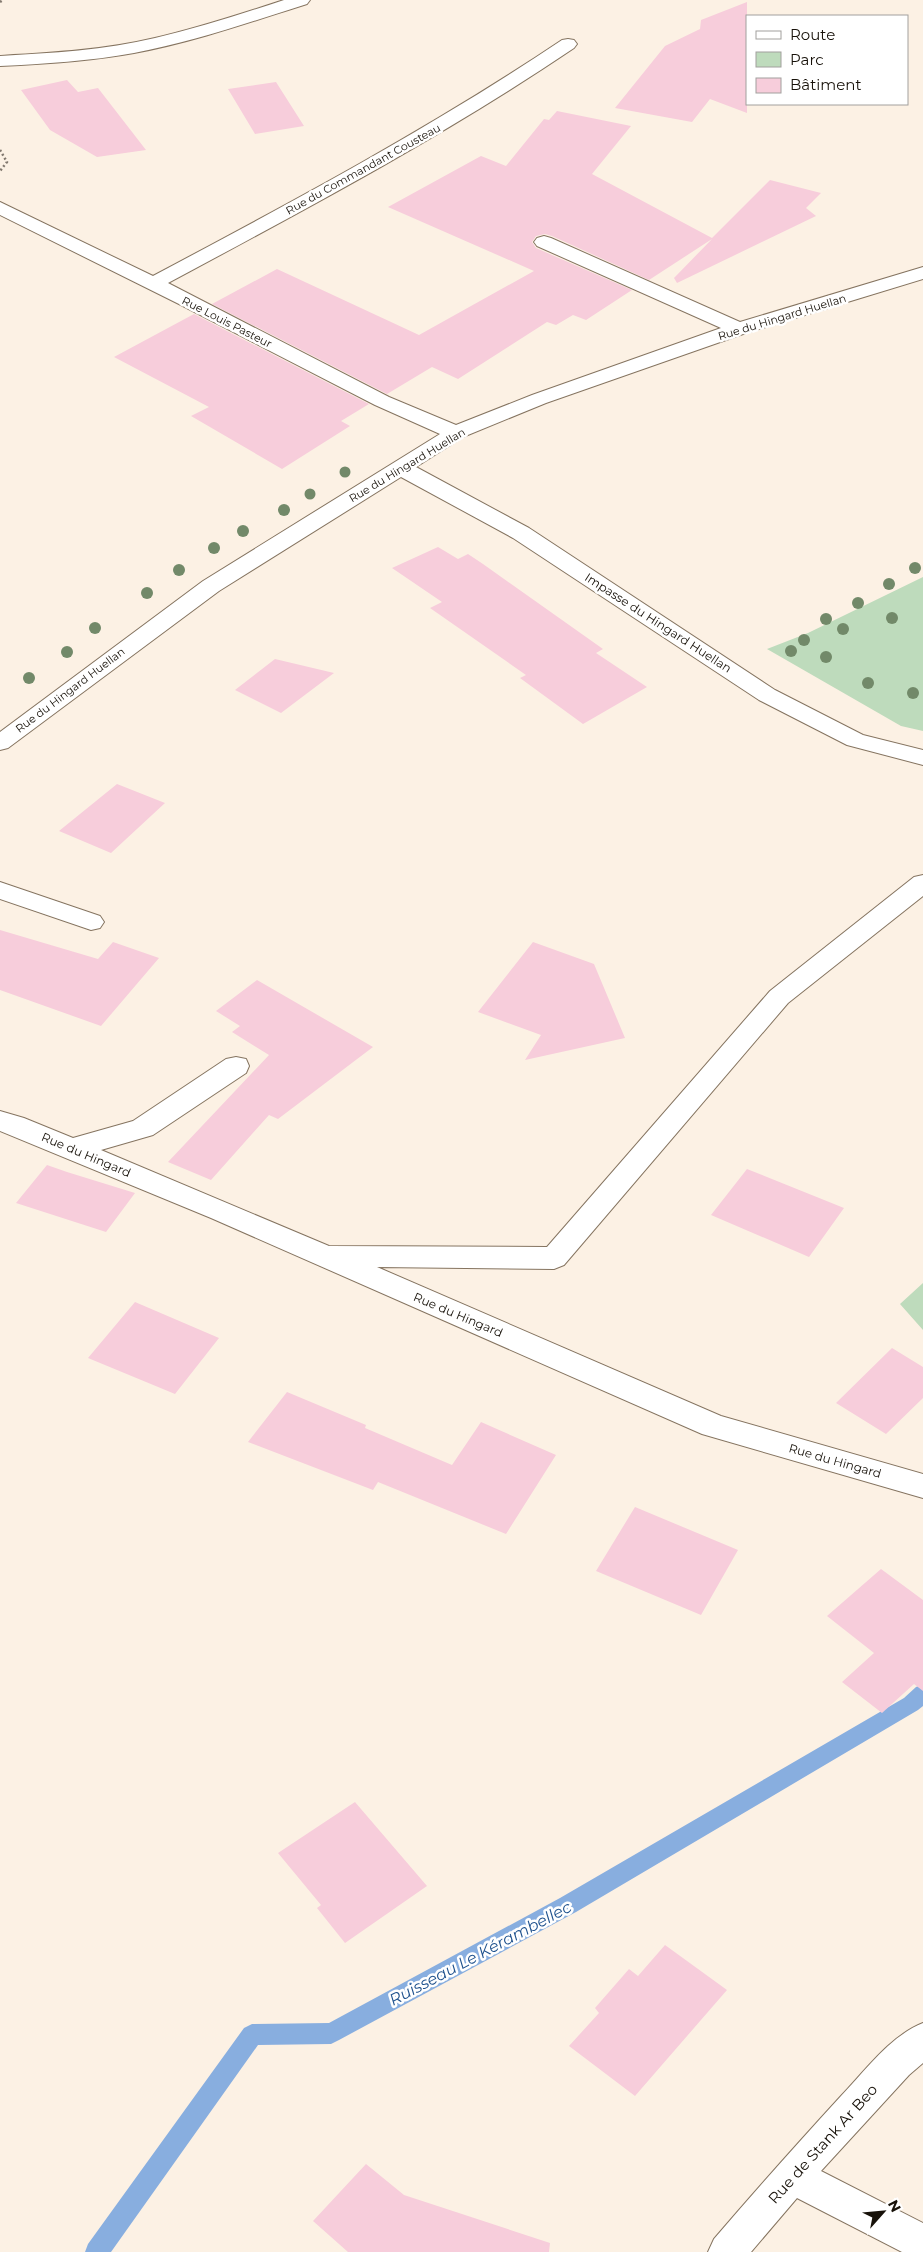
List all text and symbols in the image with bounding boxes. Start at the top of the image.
legend [746,15,908,105]
text: Route [790,25,835,44]
text: Parc [790,50,824,69]
text: Bâtiment [790,75,862,94]
street label: Rue du Commandant Cousteau [283,120,443,218]
street label: Rue du Hingard Huellan [716,291,848,343]
street label: Rue Louis Pasteur [180,293,274,351]
street label: Rue du Hingard Huellan [346,425,468,505]
street label: Impasse du Hingard Huellan [582,569,735,676]
street label: Rue du Hingard Huellan [13,644,127,736]
street label: Rue du Hingard [39,1129,133,1180]
street label: Rue du Hingard [411,1289,505,1340]
street label: Rue du Hingard [787,1440,883,1481]
water label: Ruisseau Le Kérambellec [386,1897,574,2010]
street label: Rue de Stank Ar Beo [764,2080,881,2207]
north arrow [858,2187,908,2237]
text: N [884,2197,905,2215]

